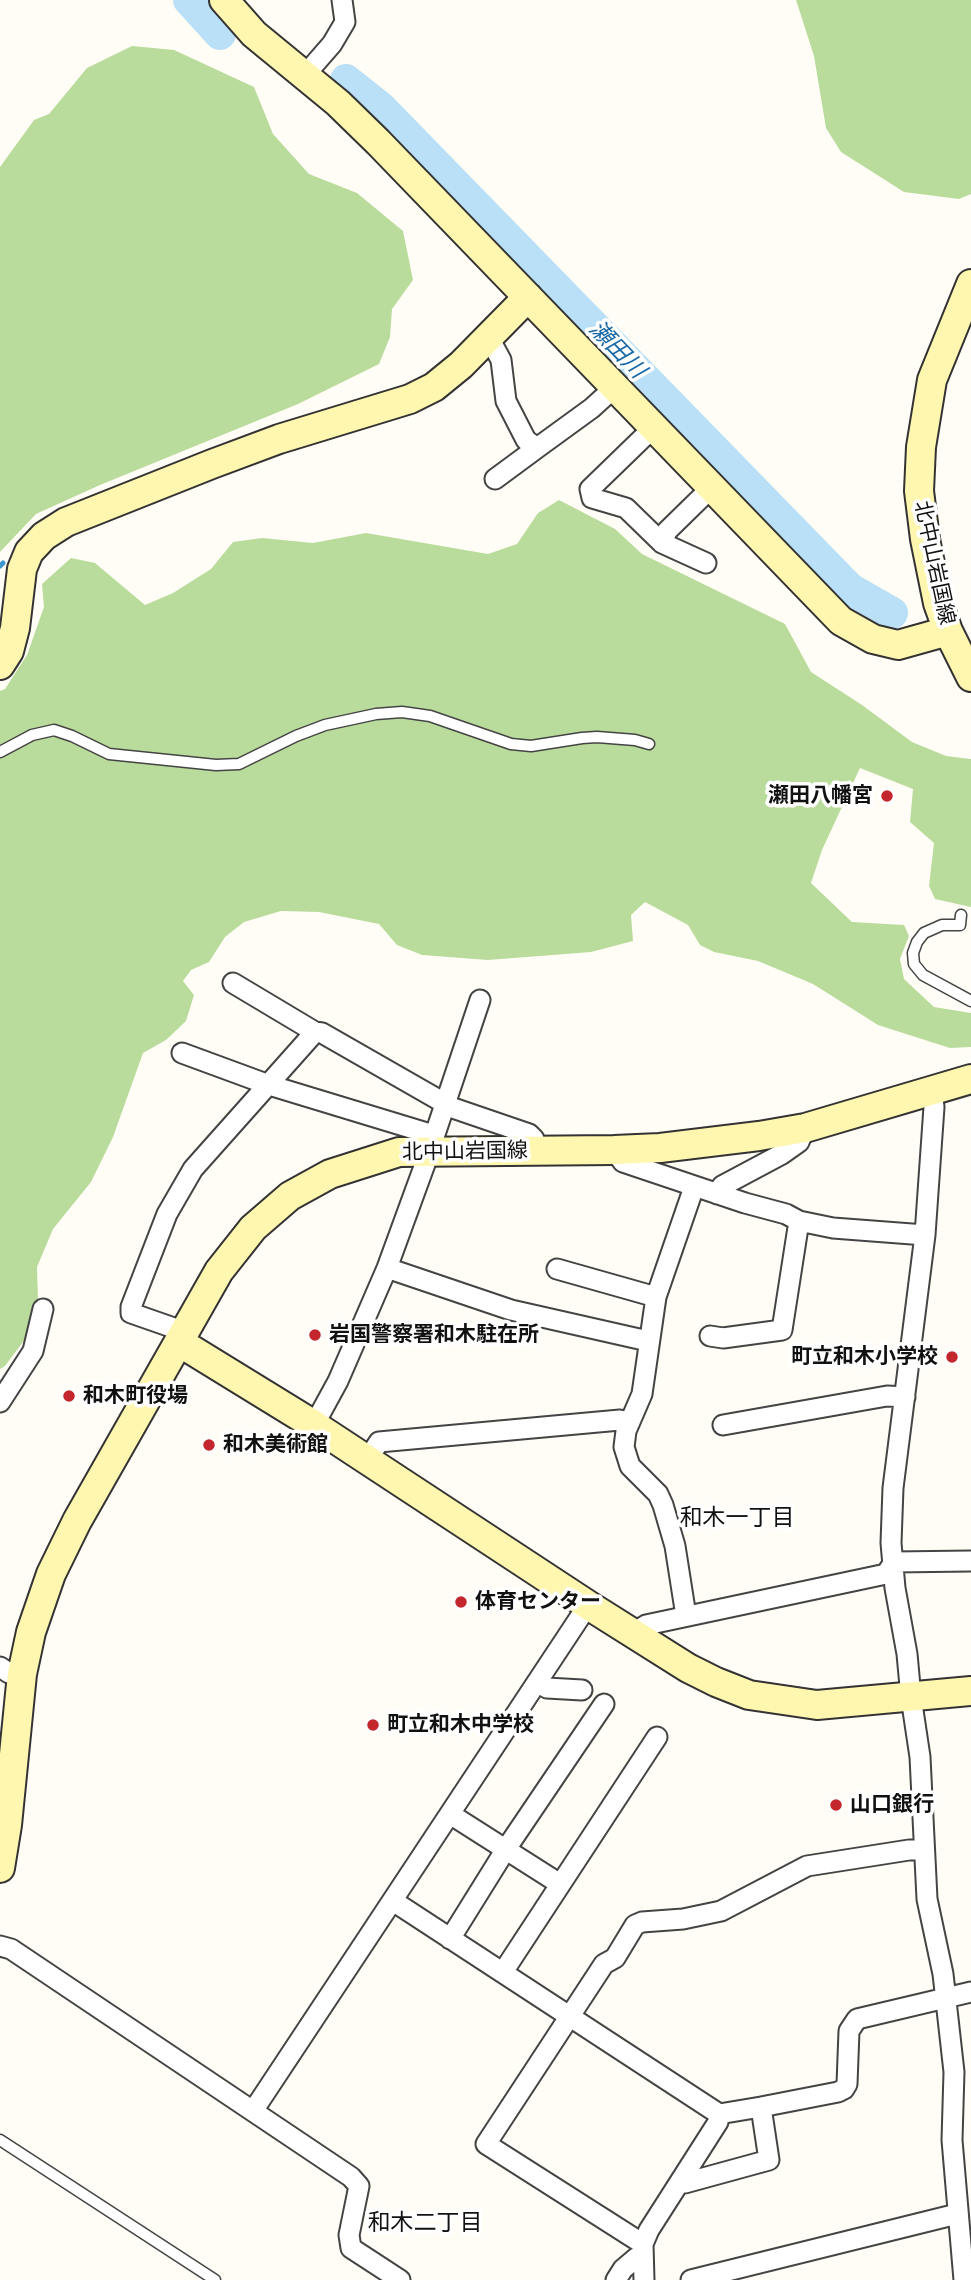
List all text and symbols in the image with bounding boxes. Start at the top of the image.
water label: 瀬田川 [583,316,651,384]
street label: 北中山岩国線 [909,499,959,627]
place label: 瀬田八幡宮 [768,783,873,809]
marker: 瀬田八幡宮 [879,788,895,804]
street label: 北中山岩国線 [402,1138,528,1166]
place label: 岩国警察署和木駐在所 [329,1322,539,1348]
marker: 岩国警察署和木駐在所 [307,1327,323,1343]
place label: 町立和木小学校 [791,1344,938,1370]
marker: 町立和木小学校 [944,1349,960,1365]
place label: 和木町役場 [83,1383,188,1409]
marker: 和木町役場 [61,1388,77,1404]
place label: 和木美術館 [223,1432,328,1458]
marker: 和木美術館 [201,1437,217,1453]
district label: 和木一丁目 [680,1504,794,1532]
place label: 体育センター [475,1589,601,1615]
marker: 体育センター [453,1594,469,1610]
place label: 町立和木中学校 [387,1712,534,1738]
marker: 町立和木中学校 [365,1717,381,1733]
place label: 山口銀行 [850,1792,934,1818]
marker: 山口銀行 [828,1797,844,1813]
district label: 和木二丁目 [368,2209,482,2237]

